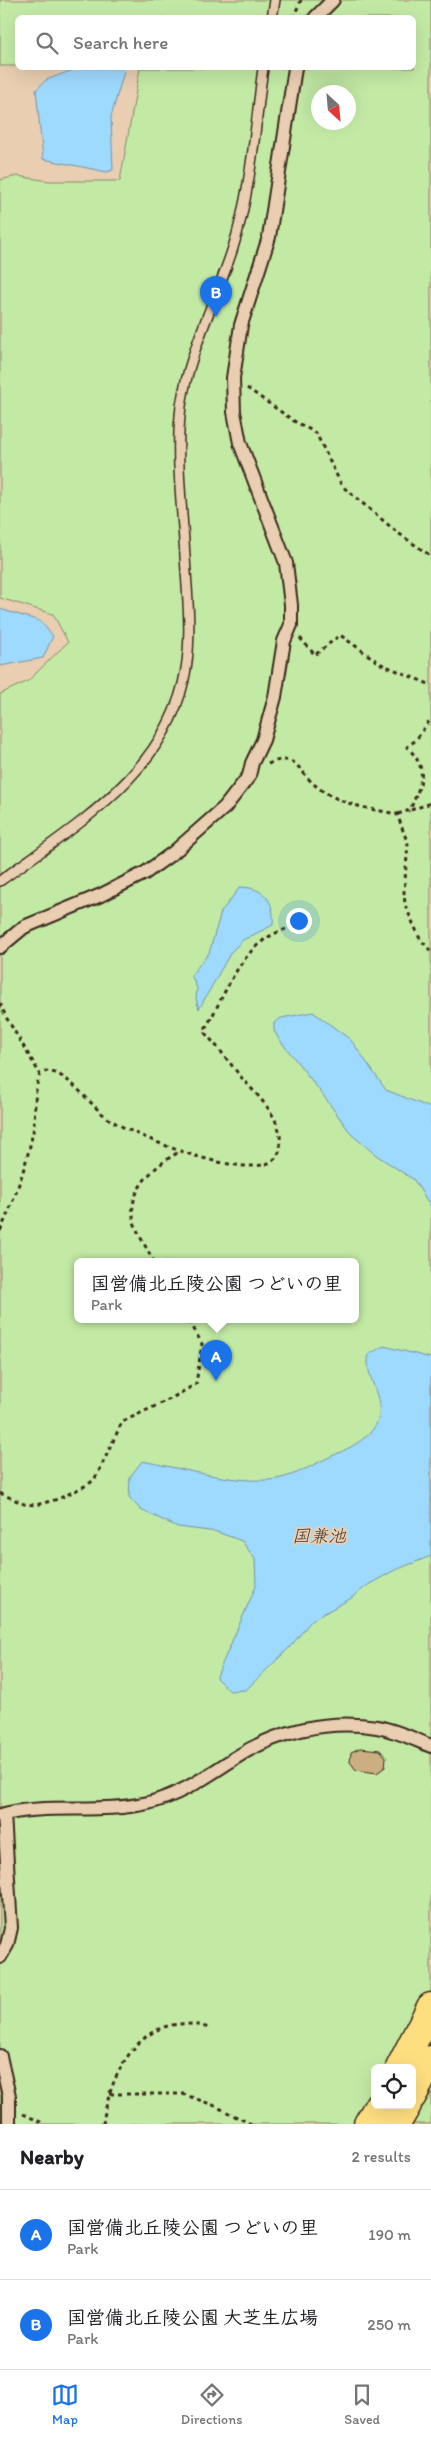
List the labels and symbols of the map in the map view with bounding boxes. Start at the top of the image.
north arrow [311,85,356,130]
pin: B [200,276,232,317]
your location [286,908,312,934]
pin: A [200,1340,232,1381]
water label: 国兼池 [292,1525,347,1547]

